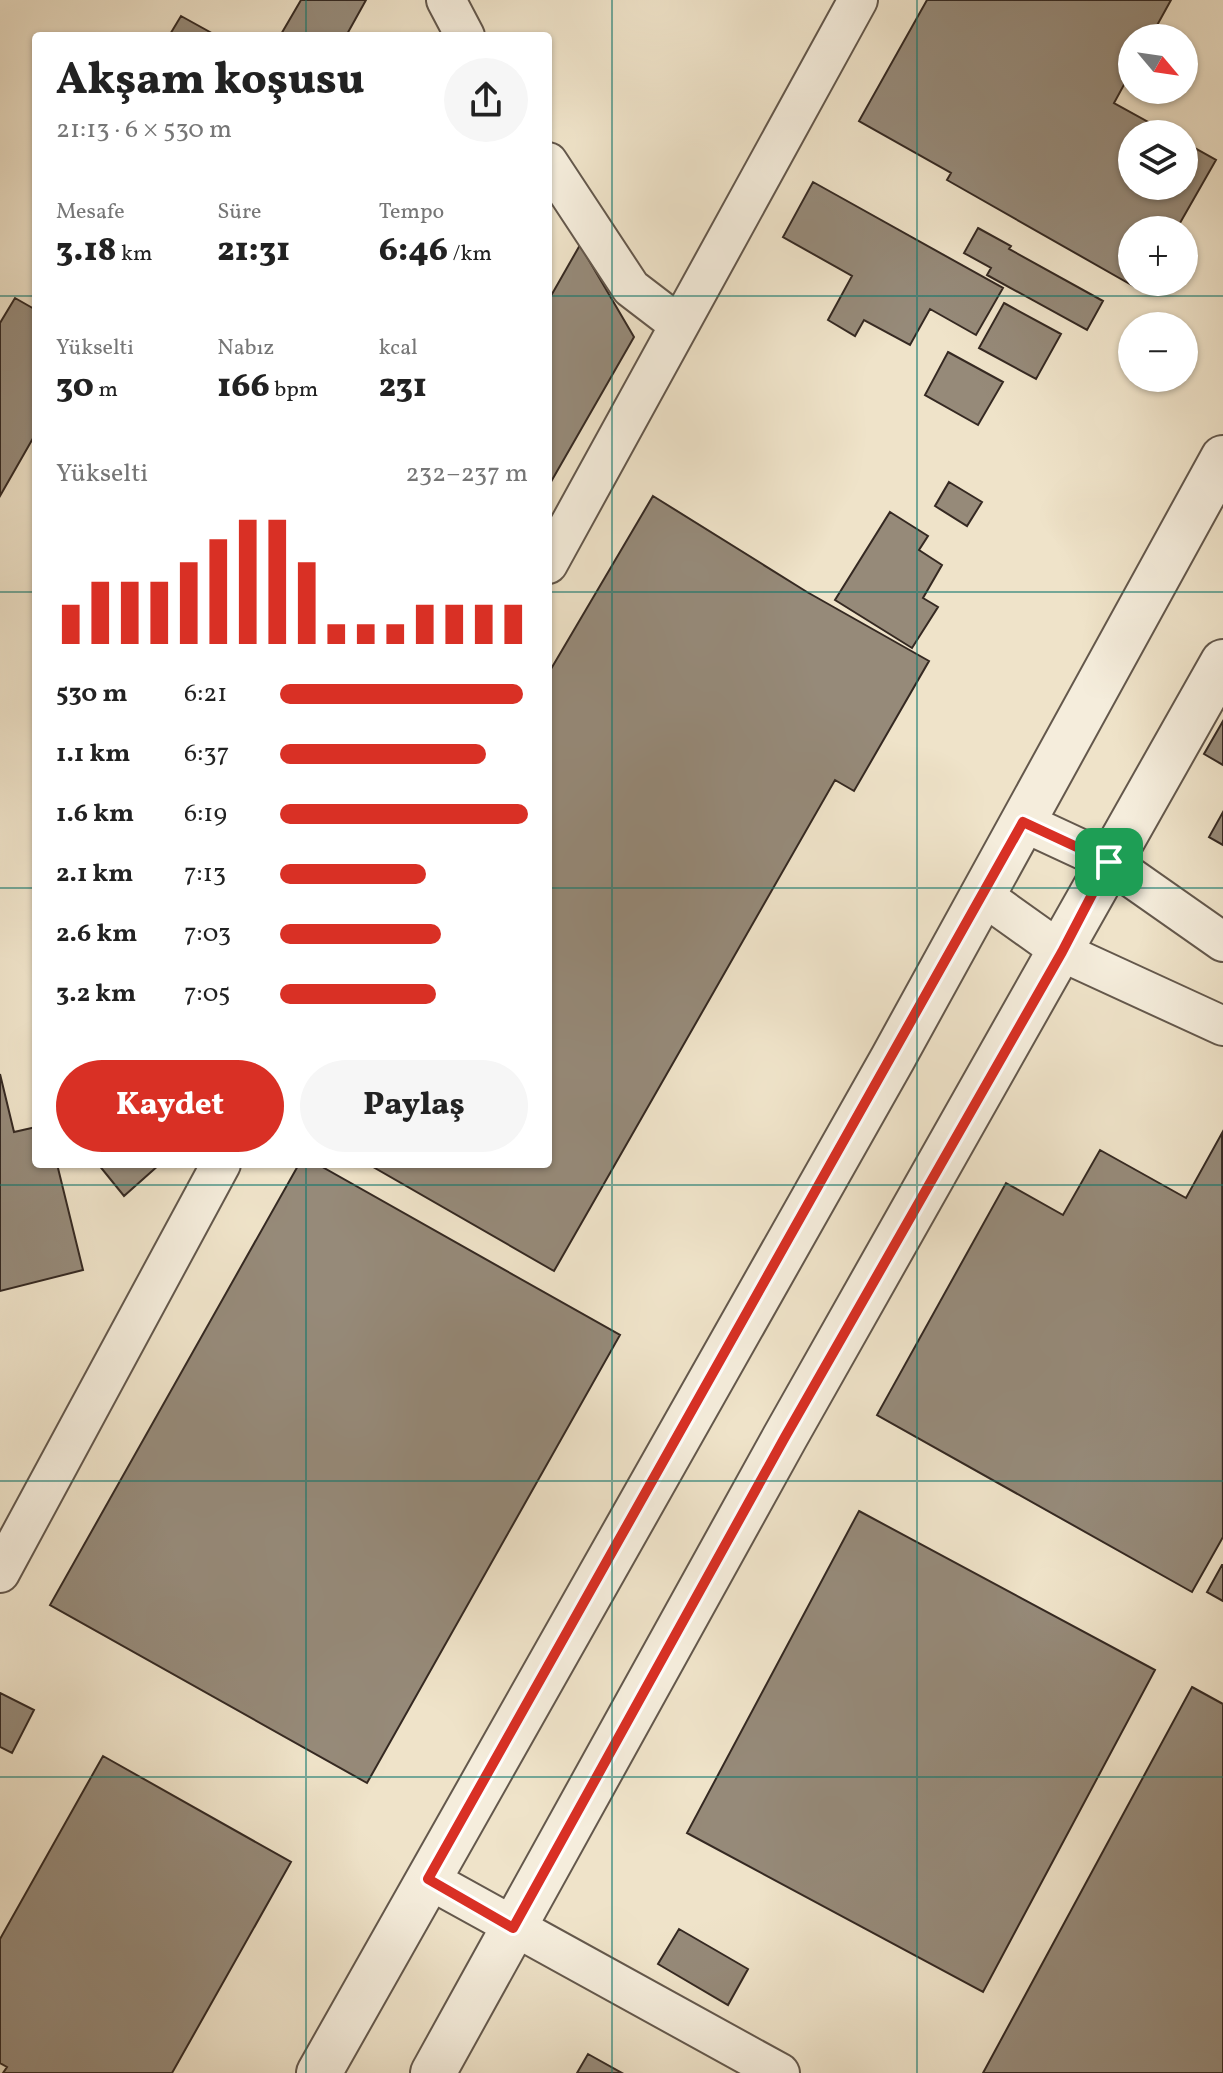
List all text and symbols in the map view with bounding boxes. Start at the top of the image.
north arrow [1118,24,1198,104]
map controls [1118,24,1198,392]
text: Akşam koşusu [56,51,364,112]
button: share [444,58,528,142]
text: 21:13 · 6 × 530 m [56,112,232,148]
button: layers [1118,120,1198,200]
text: Mesafe [56,197,125,228]
text: Süre [217,197,262,228]
text: Tempo [379,197,444,228]
button: + [1118,216,1198,296]
text: 3.18 [56,228,117,275]
text: 21:31 [217,228,290,275]
text: 6:46 [379,228,448,275]
text: km [117,239,152,270]
text: /km [448,239,492,270]
button: − [1118,312,1198,392]
text: Yükselti [56,333,134,364]
text: Nabız [217,333,274,364]
text: kcal [379,333,418,364]
text: 30 [56,364,94,411]
text: 166 [217,364,270,411]
text: 231 [379,364,427,411]
text: m [94,375,118,406]
text: bpm [270,375,318,406]
text: Yükselti [56,456,148,492]
text: 232–237 m [405,456,528,492]
text: 530 m [56,676,128,712]
text: 6:21 [184,676,227,712]
text: 1.1 km [56,736,130,772]
text: 6:37 [184,736,229,772]
text: 1.6 km [56,796,134,832]
text: 6:19 [184,796,227,832]
pin [1075,828,1143,896]
icon: arrive [1087,840,1131,884]
text: 2.1 km [56,856,133,892]
text: 7:13 [184,856,226,892]
text: 2.6 km [56,916,137,952]
text: 7:03 [184,916,231,952]
text: 3.2 km [56,976,136,1012]
text: 7:05 [184,976,231,1012]
button: Kaydet [56,1060,284,1152]
button: Paylaş [300,1060,528,1152]

